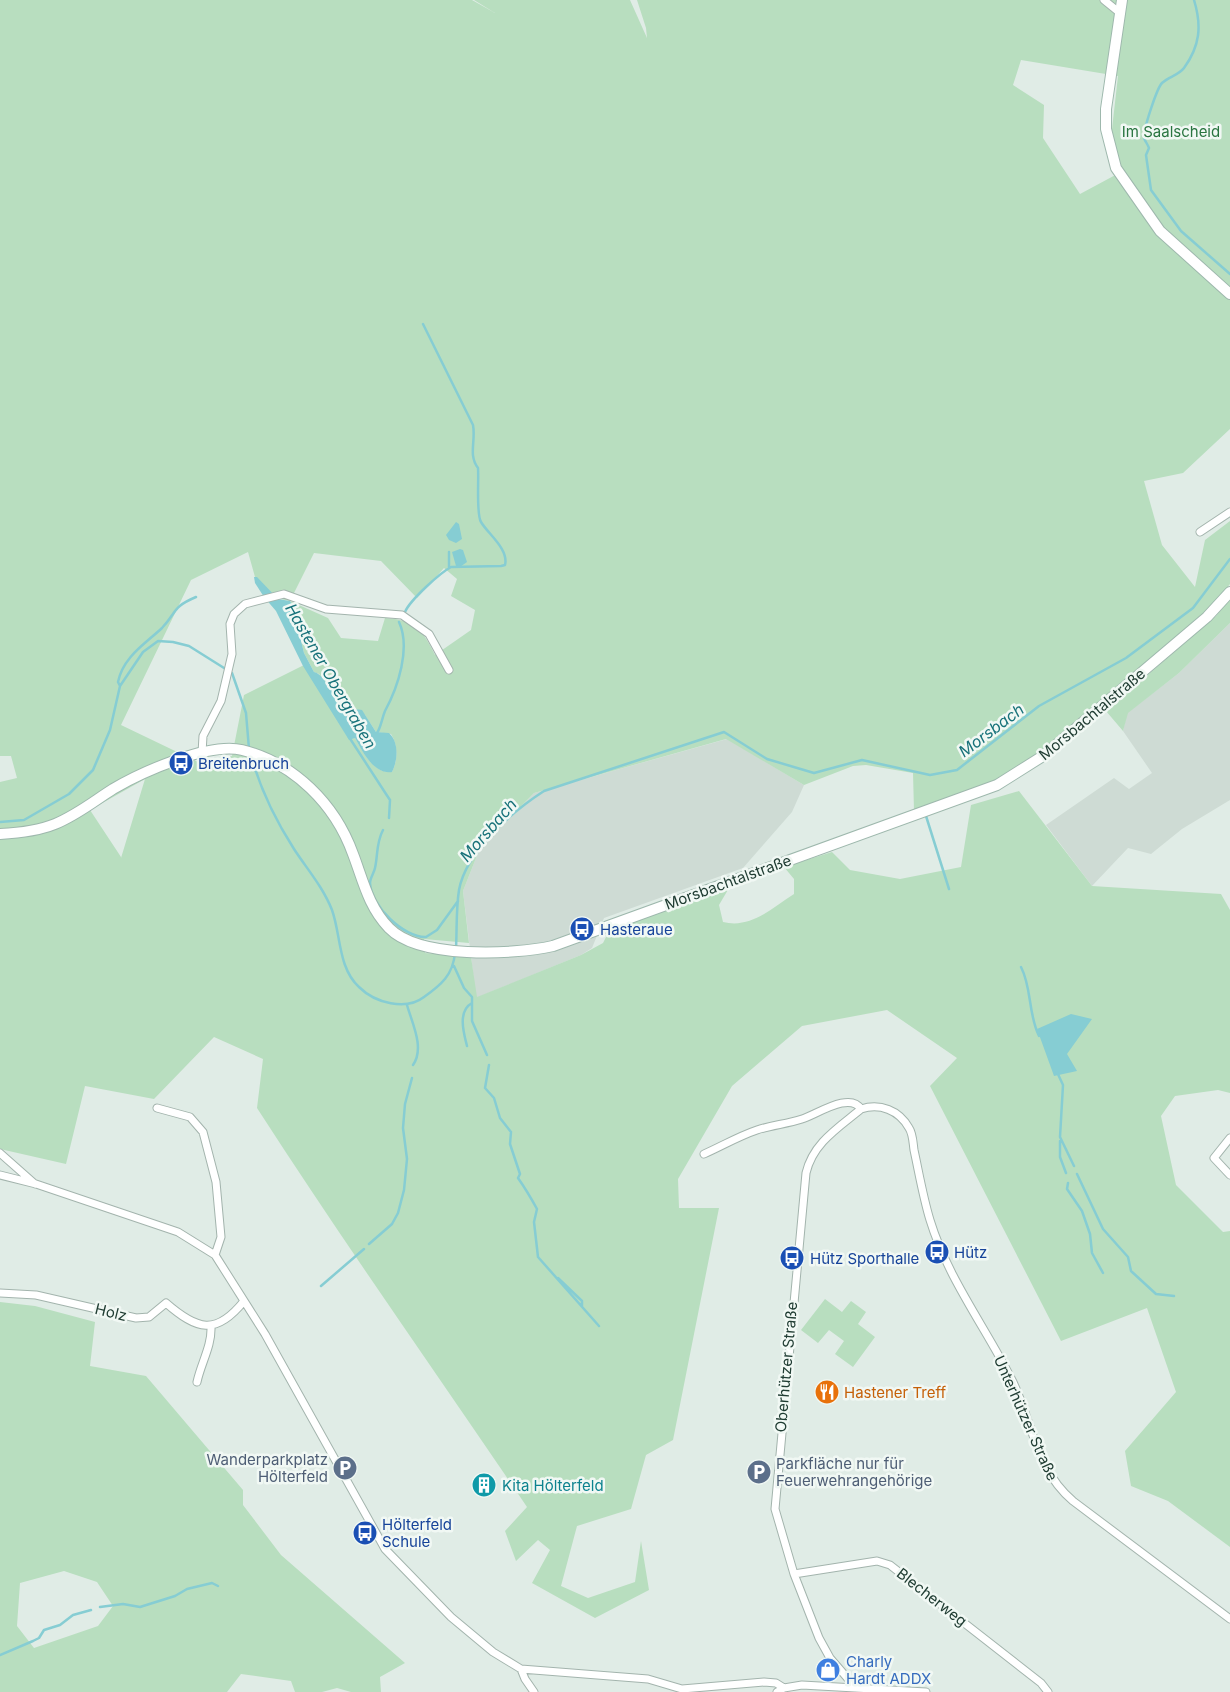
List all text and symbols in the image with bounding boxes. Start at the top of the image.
park label: Im Saalscheid [1122,122,1220,141]
water label: Hastener Obergraben [281,600,381,752]
street label: Morsbachtalstraße [1035,664,1149,764]
water label: Morsbach [954,699,1028,761]
bus stop icon: Breitenbruch [168,750,194,776]
place label: Breitenbruch [198,754,289,773]
water label: Morsbach [455,794,521,866]
street label: Morsbachtalstraße [662,850,794,914]
bus stop icon: Hasteraue [569,916,595,942]
place label: Hasteraue [600,920,673,939]
bus stop icon: Hütz [924,1239,950,1265]
place label: Hütz [954,1243,987,1262]
bus stop icon: Hütz Sporthalle [779,1245,805,1271]
place label: Hütz Sporthalle [810,1249,919,1268]
street label: Holz [93,1299,129,1325]
street label: Oberhützer Straße [771,1301,801,1433]
street label: Unterhützer Straße [990,1352,1062,1484]
restaurant icon: Hastener Treff [814,1379,840,1405]
place label: Hastener Treff [844,1383,946,1402]
place label: Wanderparkplatz Hölterfeld [207,1450,328,1486]
place label: Parkfläche nur für Feuerwehrangehörige [776,1454,932,1490]
parking icon: Wanderparkplatz Hölterfeld [332,1455,358,1481]
parking icon: Parkfläche nur für Feuerwehrangehörige [746,1459,772,1485]
building icon: Kita Hölterfeld [471,1472,497,1498]
place label: Kita Hölterfeld [502,1476,604,1495]
place label: Hölterfeld Schule [382,1515,452,1551]
bus stop icon: Hölterfeld Schule [352,1520,378,1546]
street label: Blecherweg [893,1564,971,1630]
place label: Charly Hardt ADDX [846,1652,931,1688]
shop icon: Charly Hardt ADDX [815,1657,841,1683]

